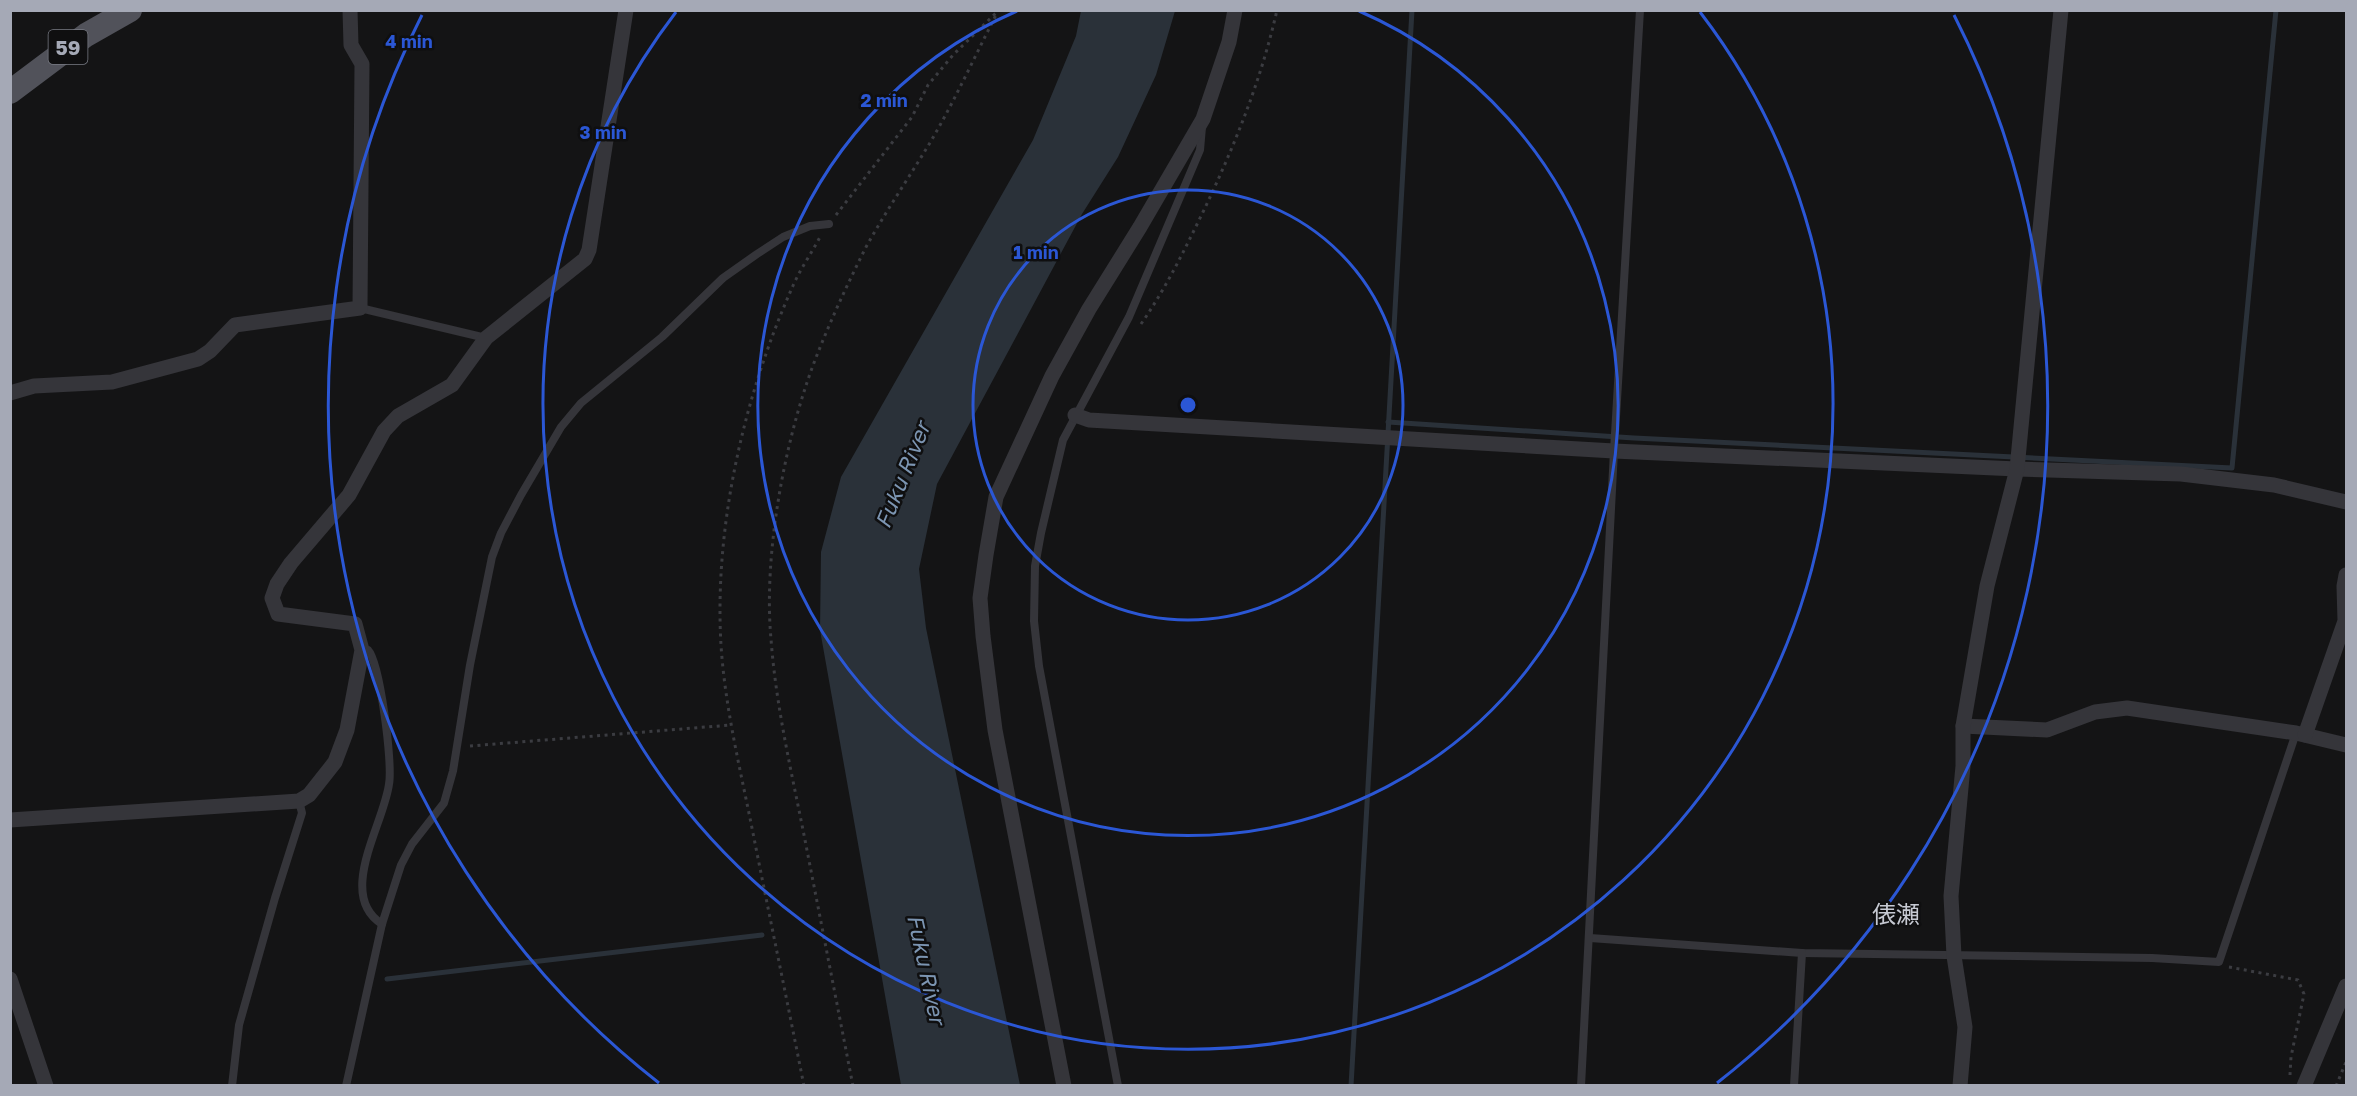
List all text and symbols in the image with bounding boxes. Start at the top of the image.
road number: 59 [48,30,88,64]
text: 4 min [385,30,433,52]
text: 2 min [860,89,908,111]
text: 3 min [579,121,627,143]
text: 1 min [1013,241,1059,263]
centre of rings [1178,395,1198,415]
water label: Fuku River [869,415,937,532]
district label: 俵瀬 [1872,899,1920,928]
water label: Fuku River [902,912,953,1030]

